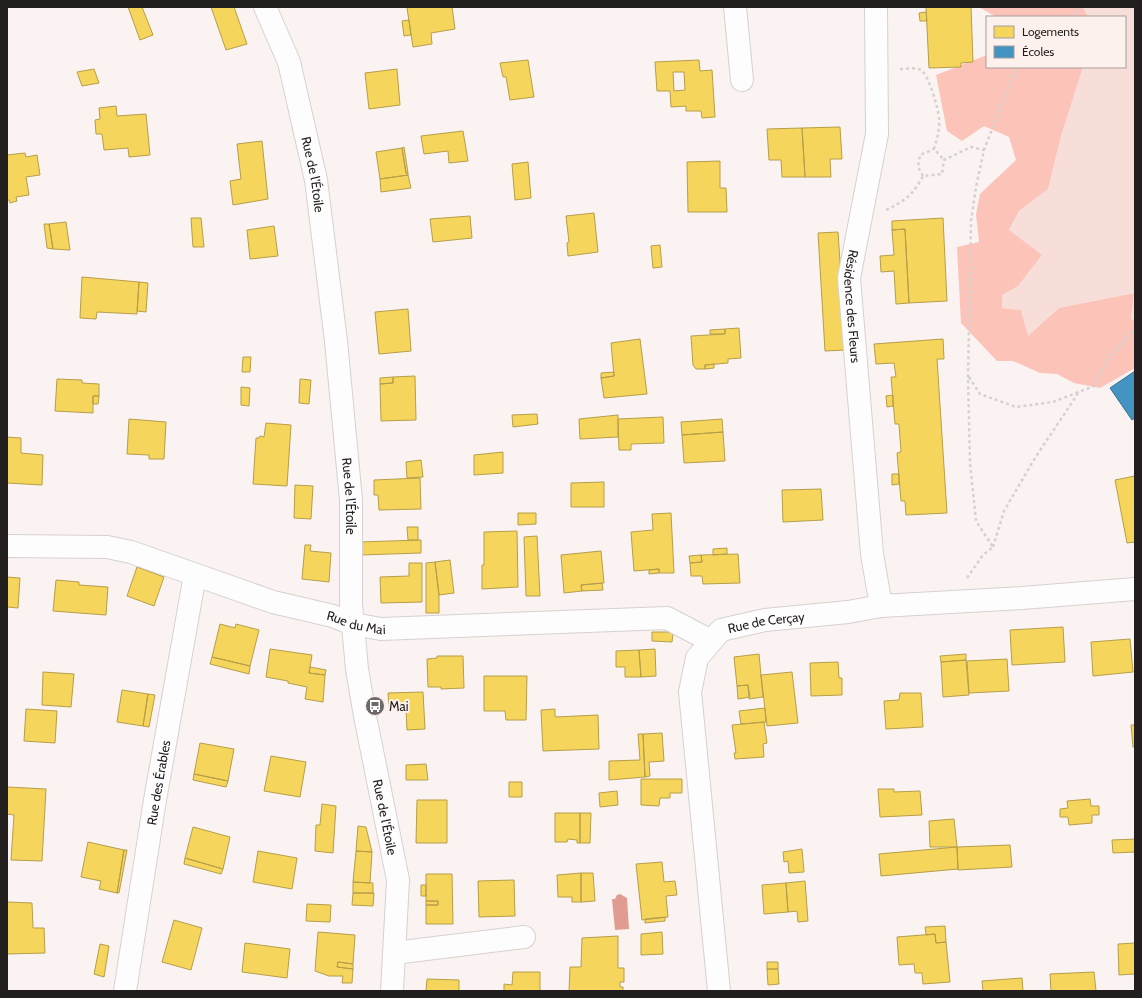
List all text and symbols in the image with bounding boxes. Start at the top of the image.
legend [986,16,1126,68]
text: Logements [1022,24,1079,39]
text: Écoles [1022,44,1054,59]
street label: Rue de l'Étoile [298,135,328,214]
street label: Résidence des Fleurs [841,248,864,364]
street label: Rue de l'Étoile [339,457,360,535]
street label: Rue du Mai [325,607,386,637]
street label: Rue de Cerçay [726,608,806,636]
bus stop icon: Mai [364,695,386,717]
place label: Mai [389,698,408,714]
street label: Rue des Érables [143,738,174,826]
street label: Rue de l'Étoile [370,778,401,857]

